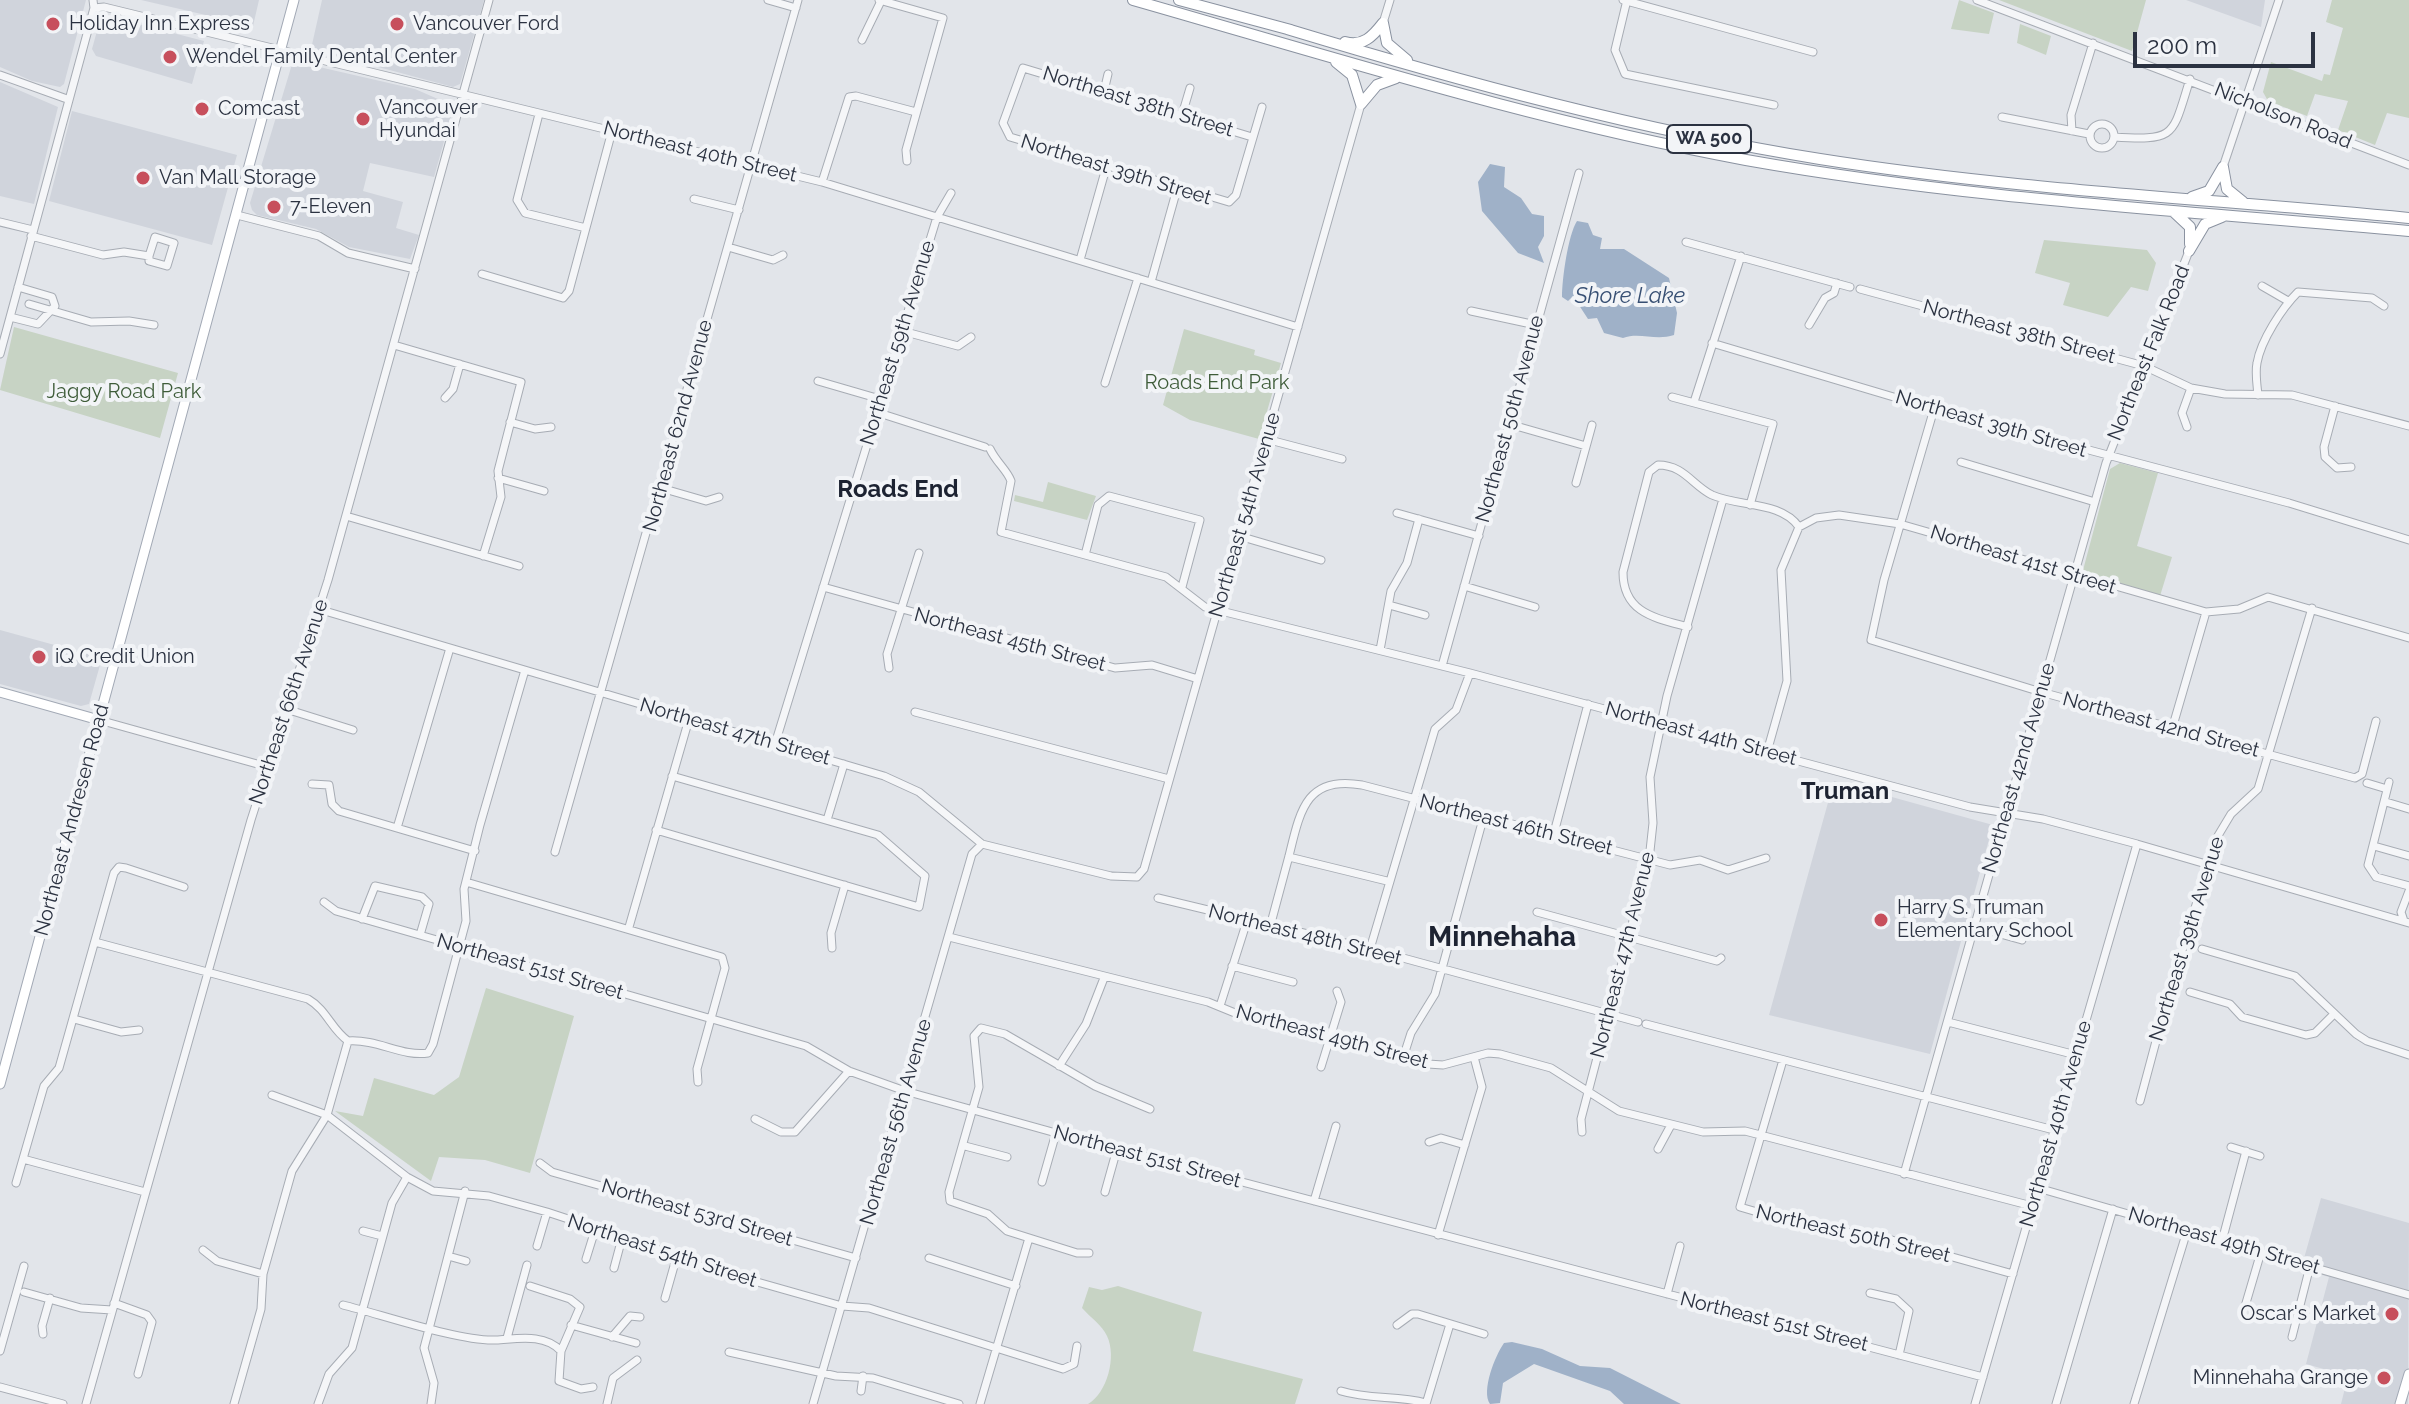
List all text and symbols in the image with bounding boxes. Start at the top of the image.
place label: Holiday Inn Express [69,12,250,36]
place label: Vancouver Ford [413,12,559,36]
marker: Holiday Inn Express [44,15,62,33]
marker: Vancouver Ford [388,15,406,33]
scale bar [2137,16,2319,66]
text: 200 m [2147,31,2217,60]
place label: Wendel Family Dental Center [186,45,457,69]
marker: Wendel Family Dental Center [161,48,179,66]
street label: Northeast 38th Street [1040,62,1236,142]
street label: Nicholson Road [2211,78,2355,154]
place label: Vancouver Hyundai [379,96,478,143]
place label: Comcast [218,97,300,121]
marker: Comcast [193,100,211,118]
marker: Vancouver Hyundai [354,110,372,128]
street label: Northeast 40th Street [601,116,799,188]
road number: WA 500 [1667,125,1751,153]
street label: Northeast 39th Street [1018,130,1214,210]
place label: Van Mall Storage [159,166,316,190]
marker: Van Mall Storage [134,169,152,187]
place label: 7-Eleven [290,195,371,219]
marker: 7-Eleven [265,198,283,216]
street label: Northeast 59th Avenue [855,238,941,448]
street label: Northeast Falk Road [2103,262,2195,444]
water label: Shore Lake [1575,283,1685,309]
street label: Northeast 38th Street [1920,295,2118,369]
street label: Northeast 50th Avenue [1471,313,1549,525]
street label: Northeast 62nd Avenue [638,317,718,535]
park label: Roads End Park [1145,371,1289,395]
park label: Jaggy Road Park [47,380,201,404]
street label: Northeast 39th Street [1893,385,2089,463]
street label: Northeast 54th Avenue [1204,410,1286,620]
district label: Roads End [837,476,959,504]
street label: Northeast 41st Street [1927,520,2119,600]
street label: Northeast 66th Avenue [244,596,334,808]
street label: Northeast 45th Street [912,603,1108,677]
place label: iQ Credit Union [55,645,195,669]
marker: iQ Credit Union [30,648,48,666]
street label: Northeast 42nd Avenue [1978,660,2060,876]
street label: Northeast 42nd Street [2060,687,2262,763]
street label: Northeast 47th Street [637,693,833,771]
street label: Northeast 44th Street [1603,697,1799,771]
street label: Northeast Andresen Road [30,702,114,938]
district label: Truman [1801,778,1889,806]
street label: Northeast 46th Street [1417,789,1615,861]
street label: Northeast 39th Avenue [2144,834,2230,1044]
street label: Northeast 47th Avenue [1586,849,1660,1061]
place label: Harry S. Truman Elementary School [1897,896,2073,943]
street label: Northeast 48th Street [1206,899,1404,971]
marker: Harry S. Truman Elementary School [1872,911,1890,929]
district label: Minnehaha [1428,921,1576,955]
street label: Northeast 51st Street [434,929,626,1005]
street label: Northeast 49th Street [1233,1000,1431,1074]
street label: Northeast 56th Avenue [855,1016,937,1228]
street label: Northeast 40th Avenue [2015,1018,2097,1230]
street label: Northeast 51st Street [1051,1120,1243,1194]
street label: Northeast 53rd Street [599,1174,795,1252]
street label: Northeast 50th Street [1753,1200,1953,1268]
street label: Northeast 49th Street [2125,1202,2323,1280]
street label: Northeast 54th Street [564,1209,760,1293]
street label: Northeast 51st Street [1677,1287,1871,1357]
place label: Oscar's Market [2240,1302,2376,1326]
marker: Oscar's Market [2383,1305,2401,1323]
place label: Minnehaha Grange [2193,1366,2368,1390]
marker: Minnehaha Grange [2375,1369,2393,1387]

